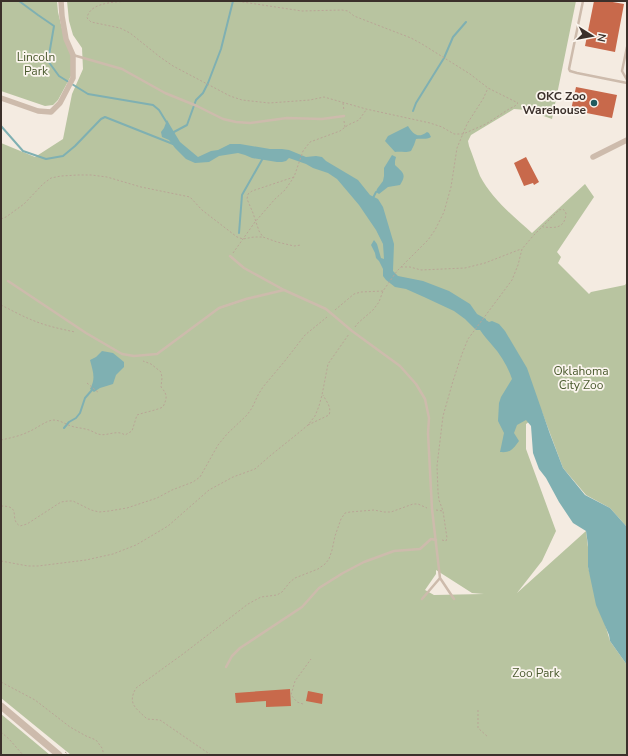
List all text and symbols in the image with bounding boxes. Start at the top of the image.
north arrow [572,16,612,56]
text: N [593,32,609,43]
park label: Lincoln Park [17,49,55,79]
place label: OKC Zoo Warehouse [522,88,586,118]
marker: OKC Zoo Warehouse [589,98,599,108]
park label: Oklahoma City Zoo [553,363,609,393]
park label: Zoo Park [512,665,561,681]

